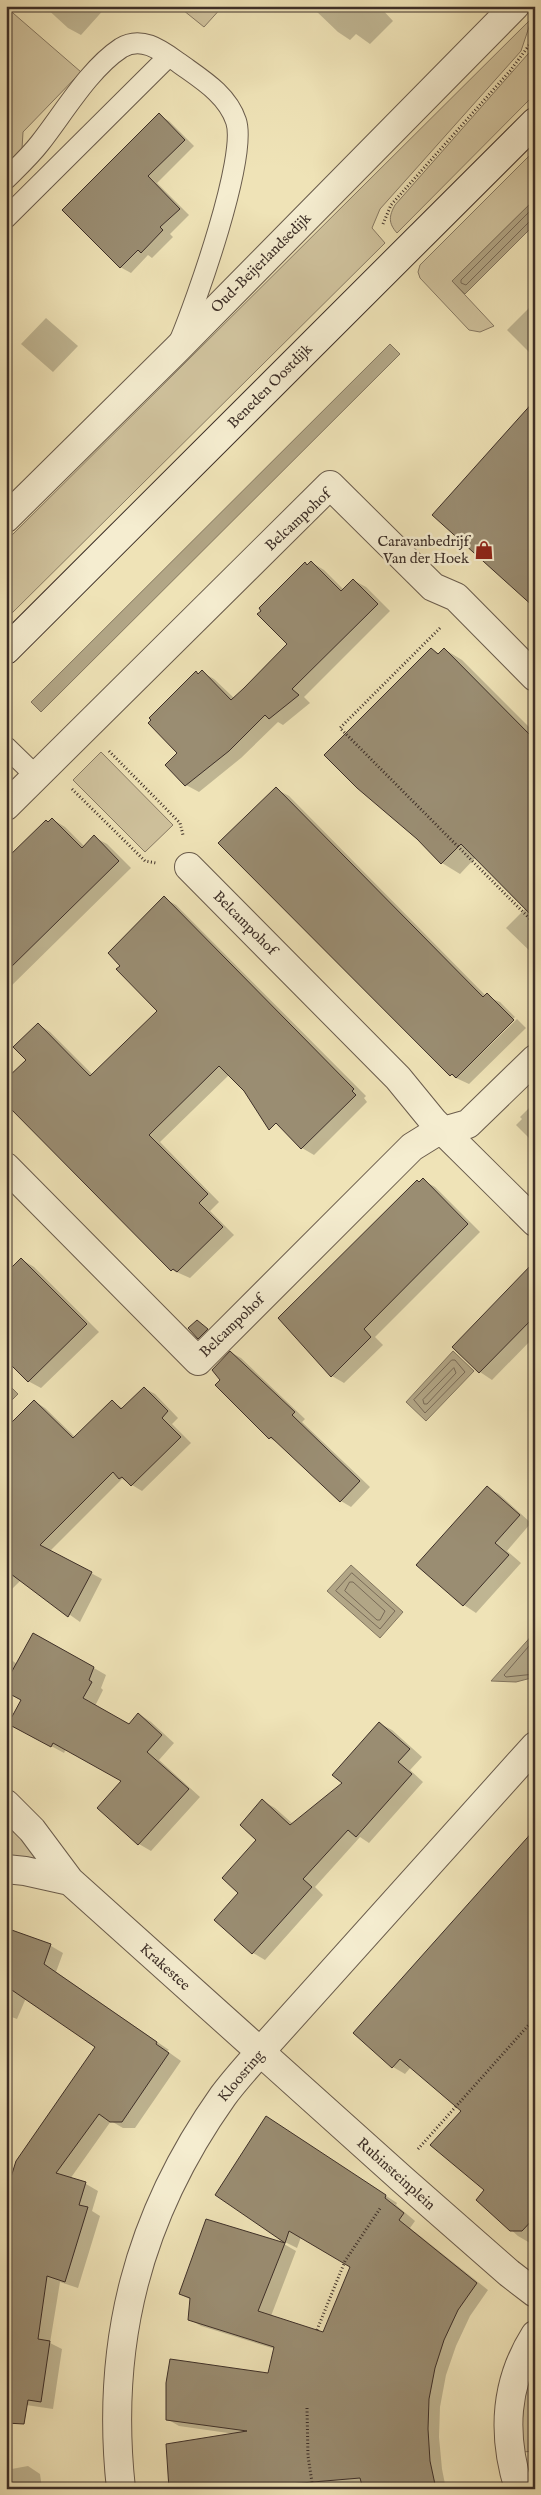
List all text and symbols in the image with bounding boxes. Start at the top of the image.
street label: Oud-Beijerlandsedijk [207,208,316,317]
street label: Beneden Oostdijk [224,339,317,432]
street label: Belcampohof [261,483,337,555]
place label: Caravanbedrijf Van der Hoek [378,532,472,568]
shop icon: Caravanbedrijf Van der Hoek [473,539,495,561]
street label: Belcampohof [209,887,283,961]
street label: Belcampohof [196,1289,270,1362]
street label: Krakestee [136,1939,194,1995]
street label: Kloosring [214,2046,269,2106]
street label: Rubinsteinplein [353,2134,439,2214]

